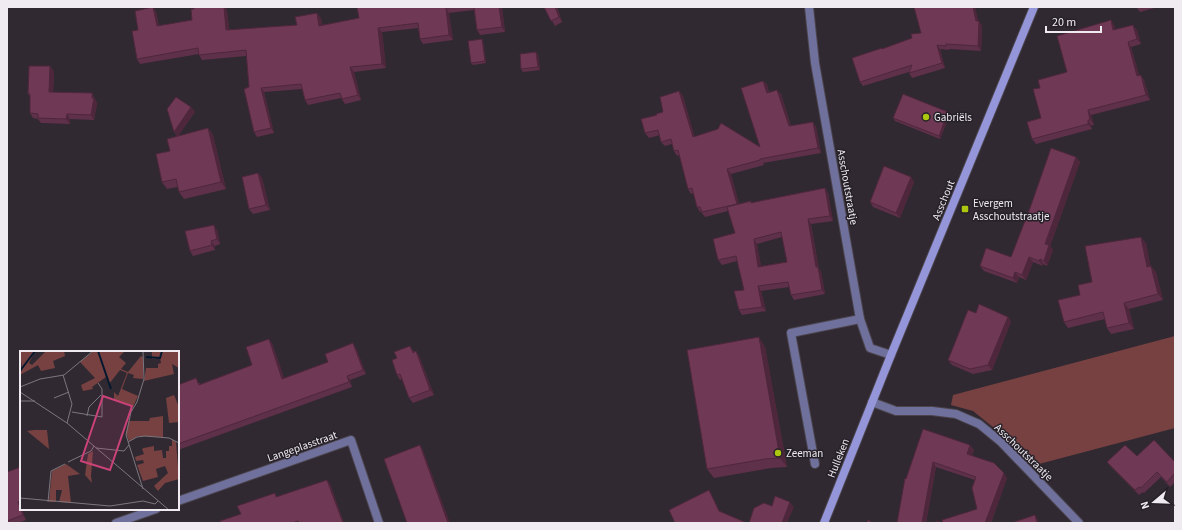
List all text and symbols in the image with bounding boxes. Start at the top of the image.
scale bar [1046,8,1101,34]
text: 20 m [1052,14,1076,31]
place label: Gabriëls [934,110,972,125]
marker: Gabriëls [921,112,931,122]
street label: Asschoutstraatje [833,148,862,227]
street label: Asschout [929,178,958,223]
place label: Evergem Asschoutstraatje [973,196,1050,224]
marker: Evergem Asschoutstraatje [960,204,970,214]
inset map [20,351,179,510]
street label: Asschoutstraatje [991,420,1057,485]
street label: Langeplasstraat [265,427,339,465]
street label: Hulleken [824,436,853,480]
place label: Zeeman [786,446,823,461]
marker: Zeeman [773,448,783,458]
north arrow [1134,482,1174,522]
text: N [1137,499,1153,511]

